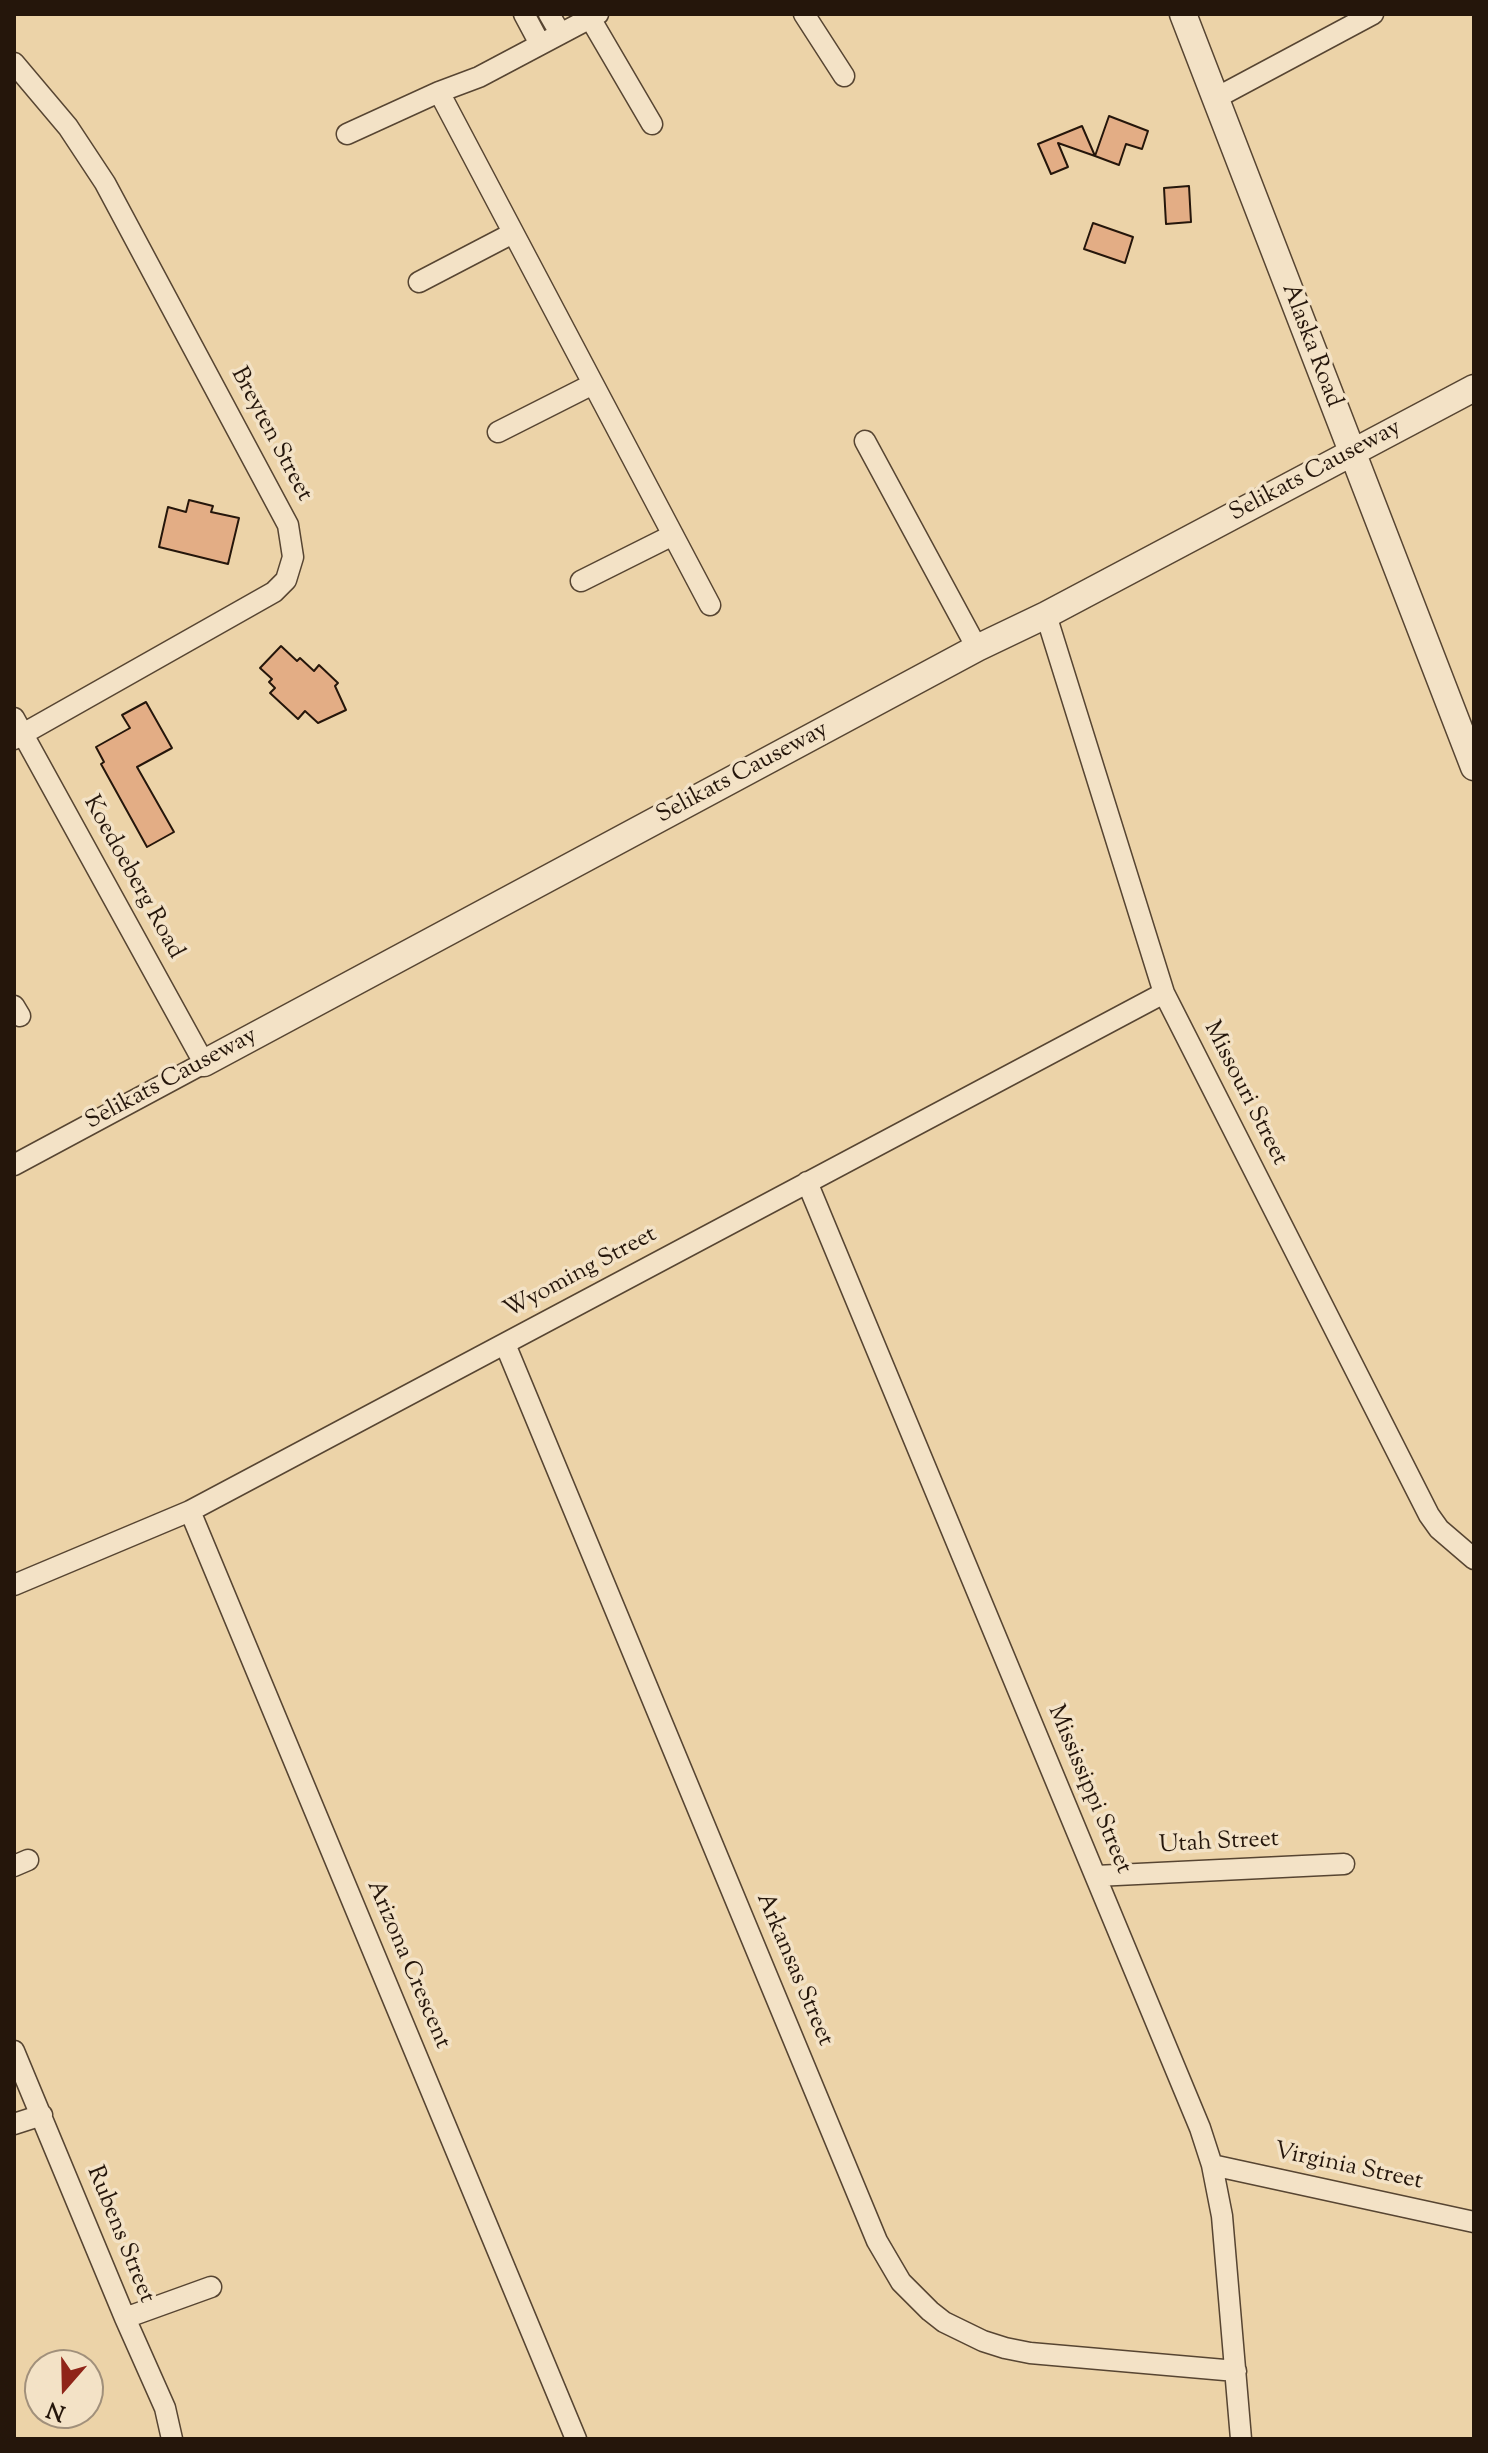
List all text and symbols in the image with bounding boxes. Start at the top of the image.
street label: Alaska Road [1273,280,1347,412]
street label: Breyten Street [223,363,317,507]
street label: Selikats Causeway [1225,415,1407,529]
street label: Selikats Causeway [652,717,834,831]
street label: Koedoeberg Road [75,791,189,965]
street label: Missouri Street [1195,1017,1293,1171]
street label: Selikats Causeway [81,1023,263,1137]
street label: Wyoming Street [500,1222,662,1326]
street label: Mississippi Street [1039,1701,1137,1879]
street label: Utah Street [1158,1826,1280,1862]
street label: Arizona Crescent [359,1876,455,2054]
street label: Arkansas Street [748,1889,838,2051]
street label: Virginia Street [1271,2138,1425,2198]
street label: Rubens Street [78,2162,160,2308]
north arrow [24,2349,104,2429]
text: N [43,2392,70,2428]

